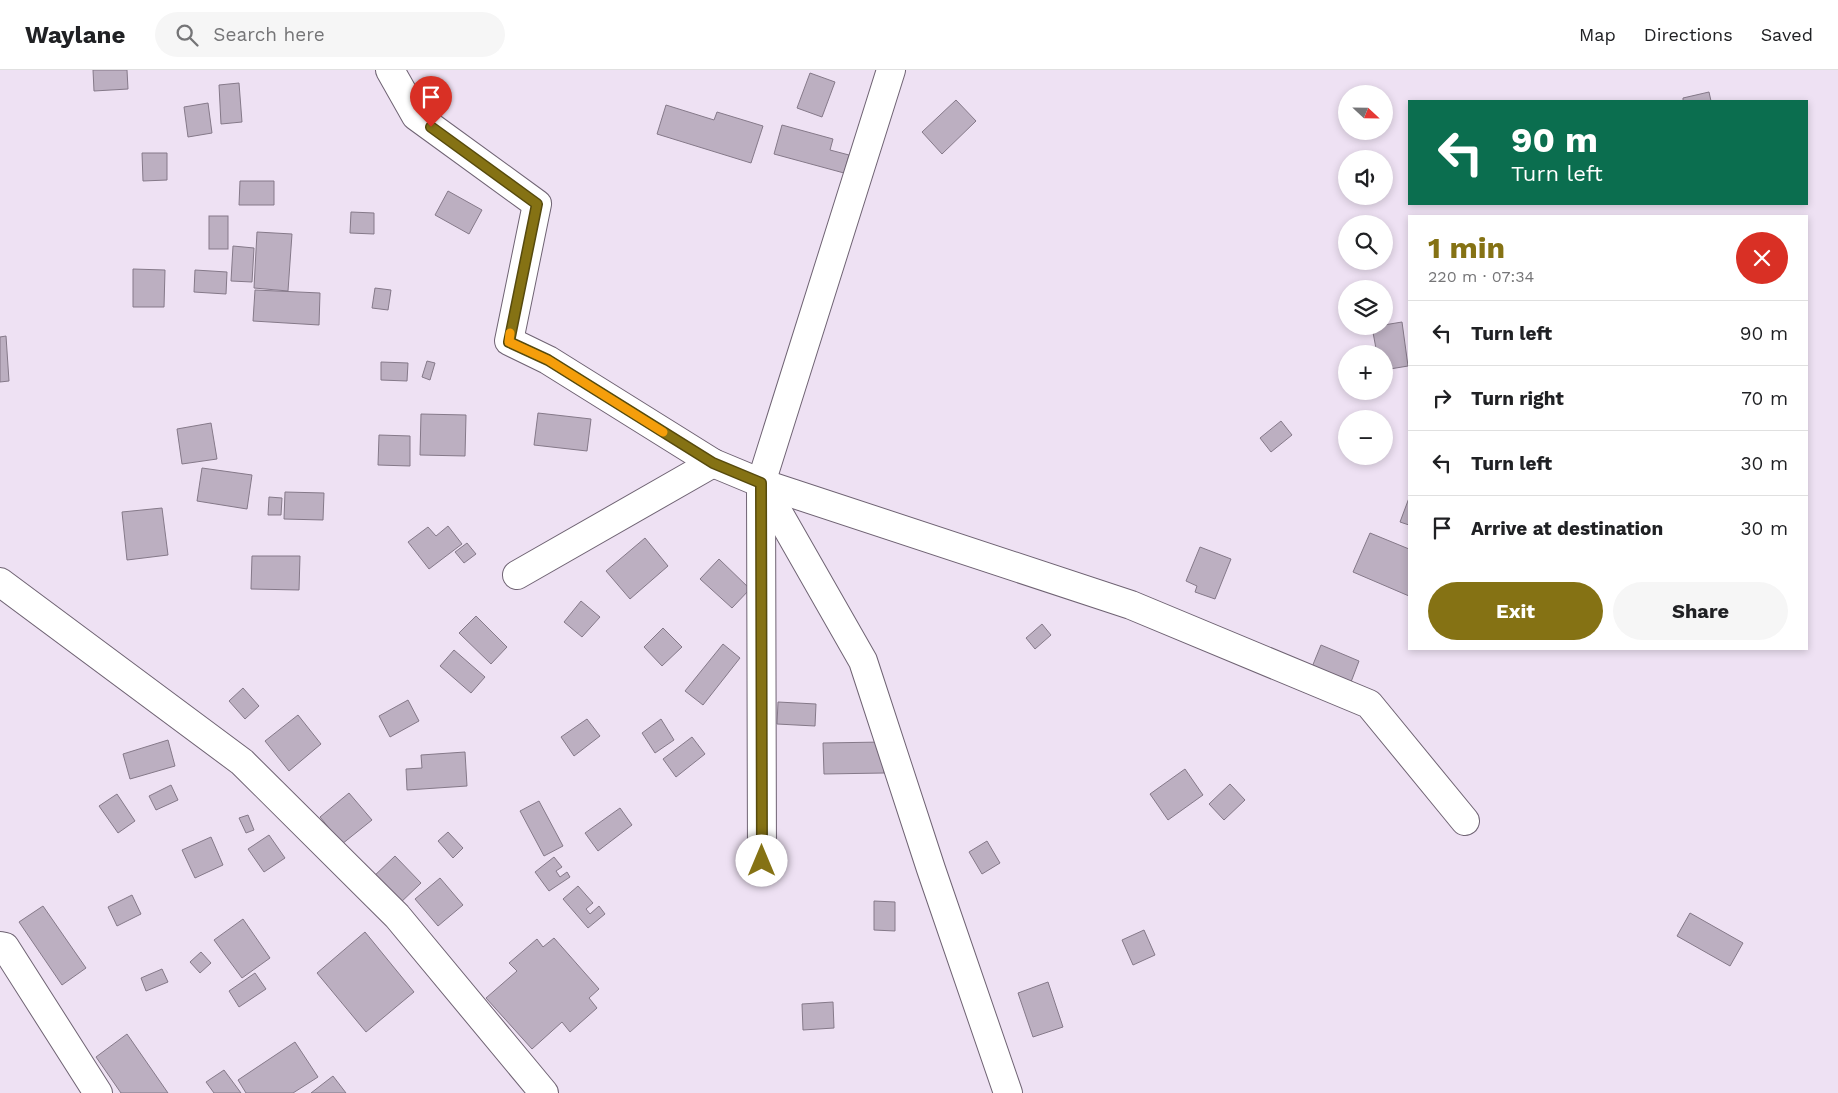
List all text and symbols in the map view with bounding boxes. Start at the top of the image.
search box [155,12,505,57]
text: Waylane [25,21,125,49]
icon: search [173,21,201,49]
text: Search here [213,23,325,46]
text: Map [1579,24,1616,45]
text: Directions [1644,24,1733,45]
text: Saved [1761,24,1813,45]
pin [410,76,452,127]
icon: arrive [417,83,445,111]
north arrow [1338,85,1392,140]
map controls [1338,85,1393,465]
text: 90 m [1511,119,1598,161]
icon: left [1428,120,1493,185]
button: sound [1338,150,1393,205]
text: Turn left [1511,161,1603,186]
button: search [1338,215,1393,270]
text: 1 min [1428,230,1505,265]
button: close [1736,232,1788,284]
text: 220 m · 07:34 [1428,267,1534,286]
button: layers [1338,280,1393,335]
icon: left [1428,319,1456,347]
text: Turn left [1471,322,1552,345]
text: 90 m [1740,322,1788,345]
button: + [1338,345,1393,400]
icon: right [1428,384,1456,412]
text: Turn right [1471,387,1564,410]
text: 70 m [1741,387,1788,410]
button: − [1338,410,1393,465]
icon: left [1428,449,1456,477]
text: Turn left [1471,452,1552,475]
text: 30 m [1741,452,1788,475]
icon: arrive [1428,514,1456,542]
text: Arrive at destination [1471,517,1663,540]
text: 30 m [1741,517,1788,540]
button: Exit [1428,582,1603,640]
button: Share [1613,582,1788,640]
position arrow [735,834,787,886]

